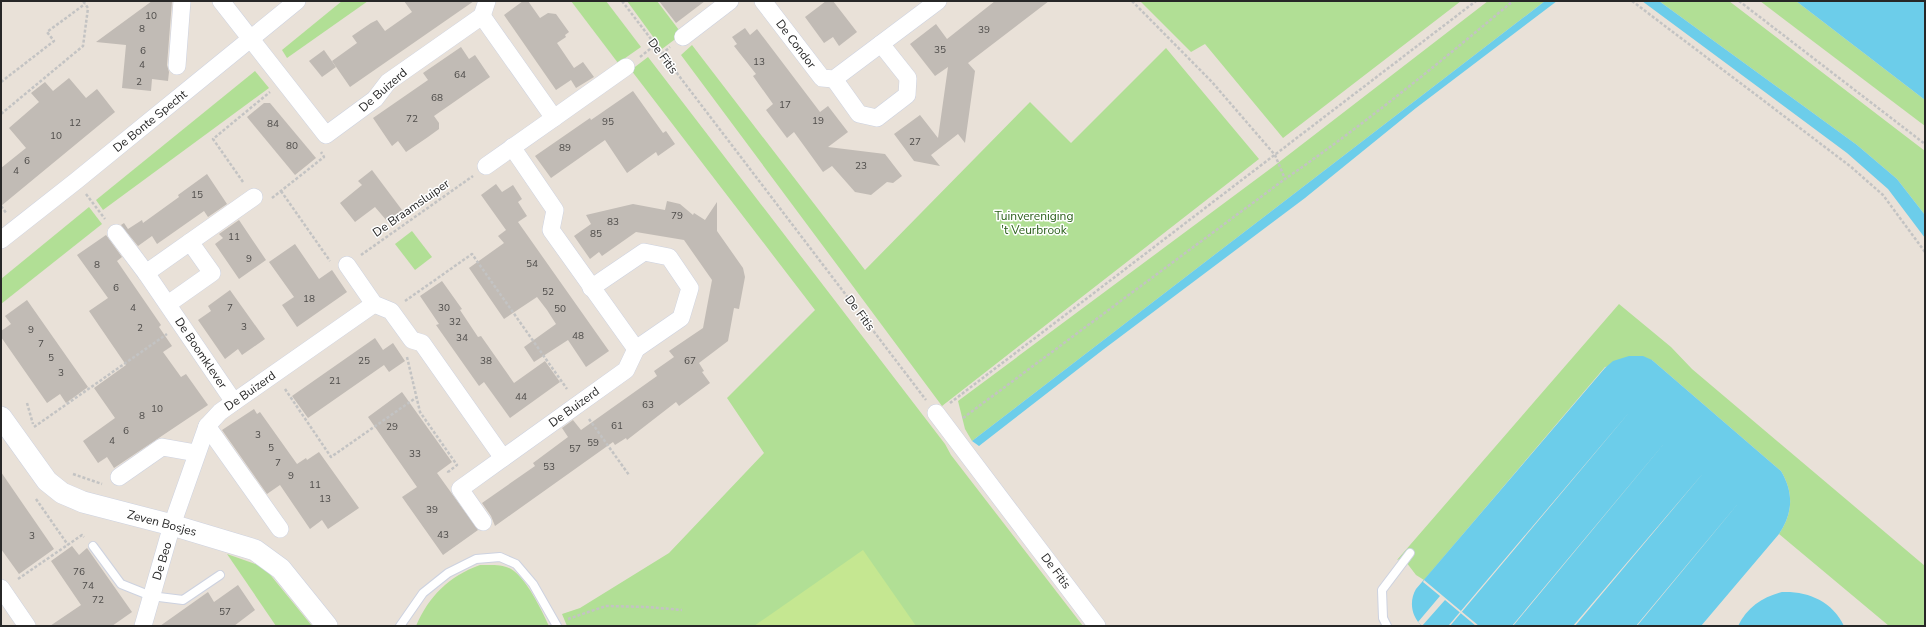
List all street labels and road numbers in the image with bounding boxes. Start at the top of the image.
street label: De Condor [772,16,820,72]
street label: De Fitis [644,35,682,77]
street label: De Buizerd [355,65,411,115]
street label: De Bonte Specht [110,86,191,156]
street label: De Braamsluiper [369,175,453,240]
street label: De Fitis [841,292,879,334]
street label: De Boomklever [171,314,231,392]
street label: De Buizerd [221,368,279,414]
street label: De Buizerd [545,383,603,431]
street label: Zeven Bosjes [126,506,199,540]
street label: De Beo [149,539,176,582]
street label: De Fitis [1037,550,1075,592]

